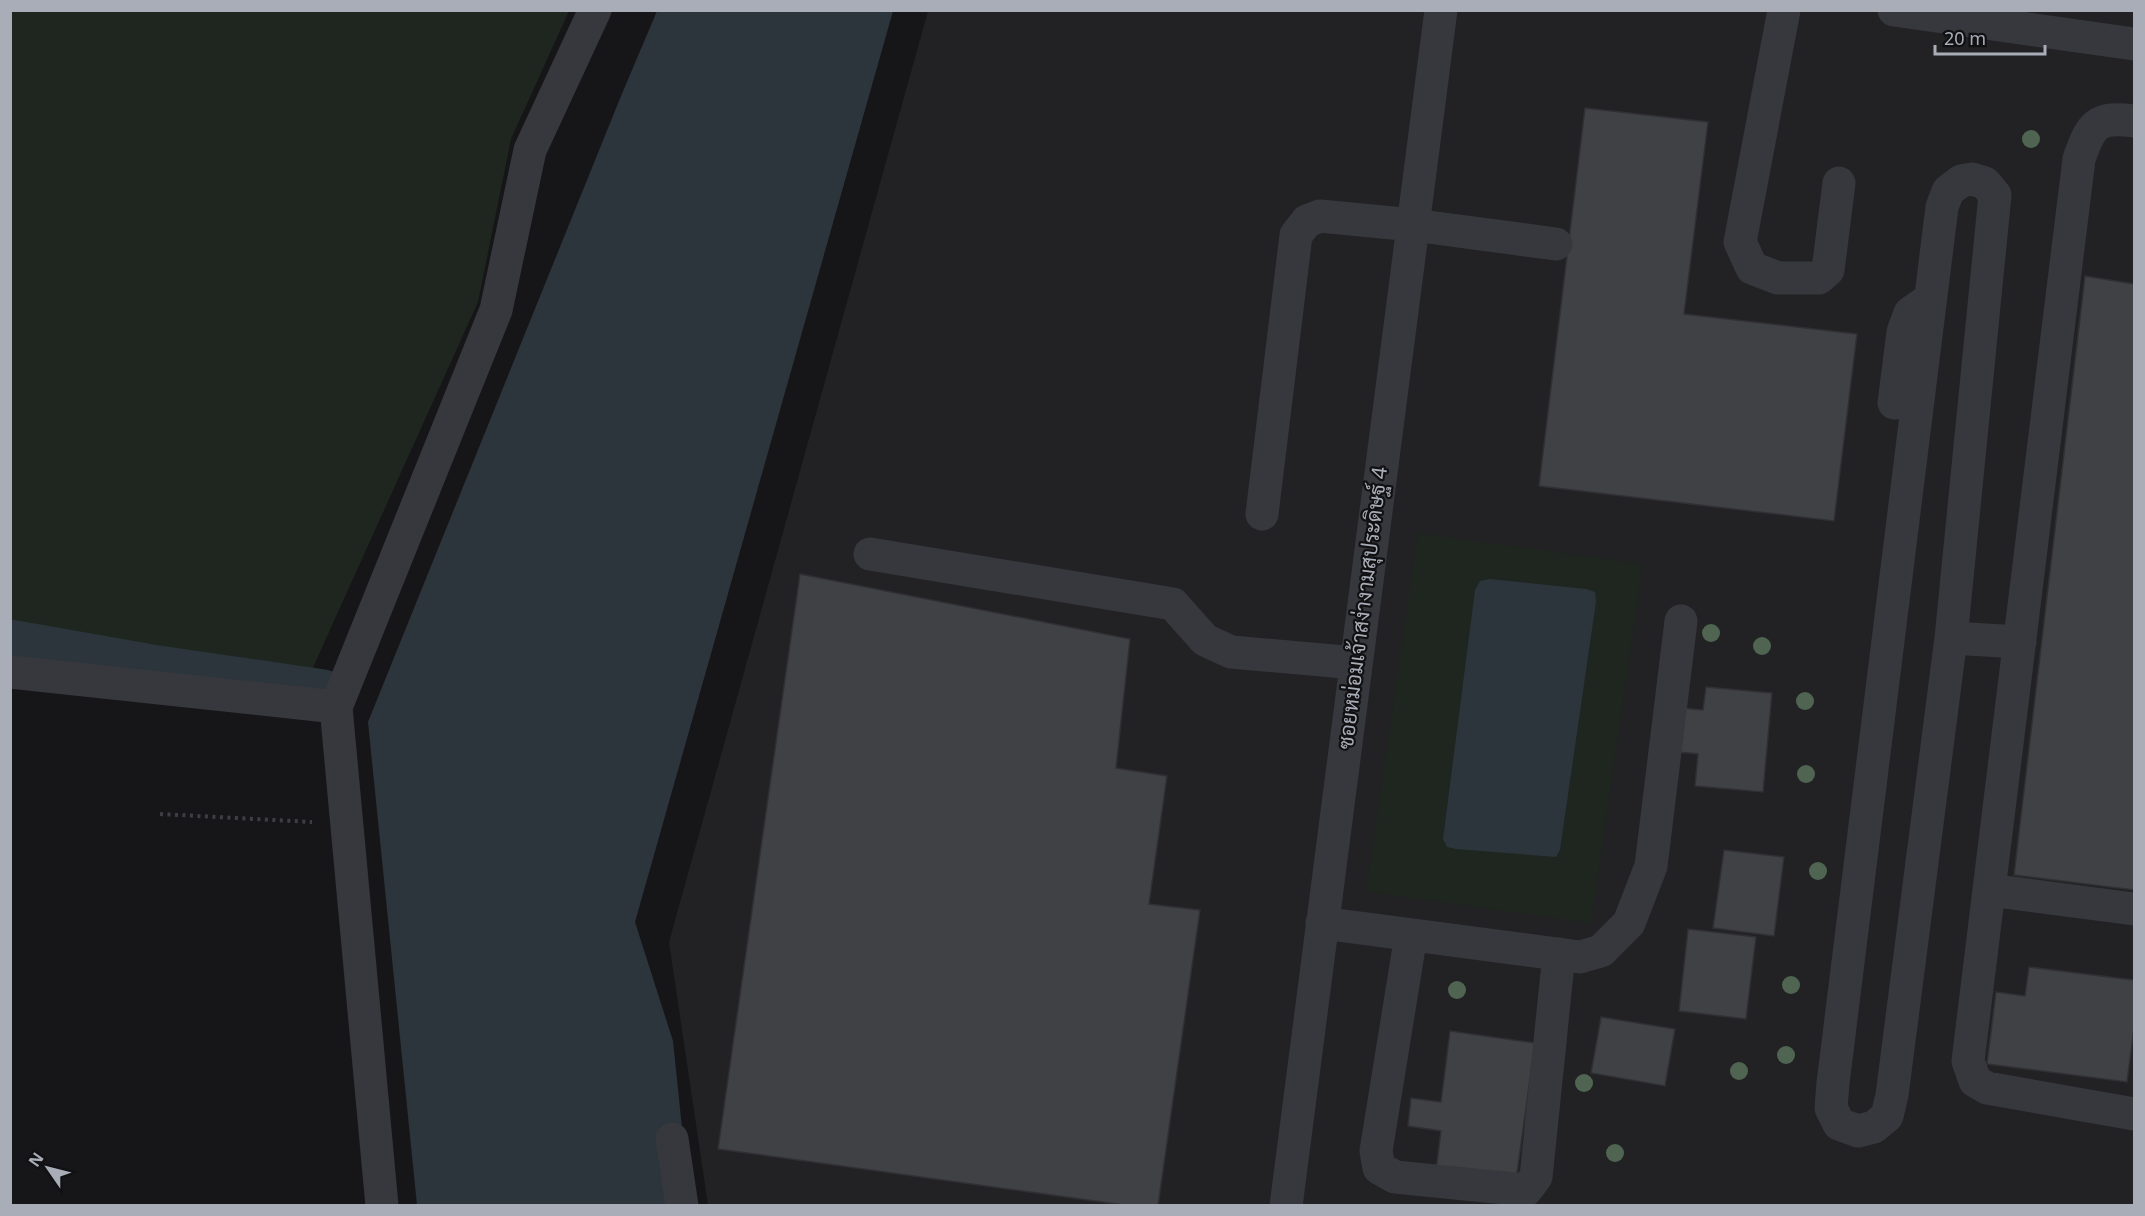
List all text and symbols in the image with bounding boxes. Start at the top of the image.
scale bar [1935,18,2044,56]
text: 20 m [1944,26,1986,50]
street label: ซอยหม่อมเจ้าสง่างามสุประดิษฐ์ 4 [1331,465,1394,751]
north arrow [18,1138,78,1198]
text: N [23,1148,48,1171]

